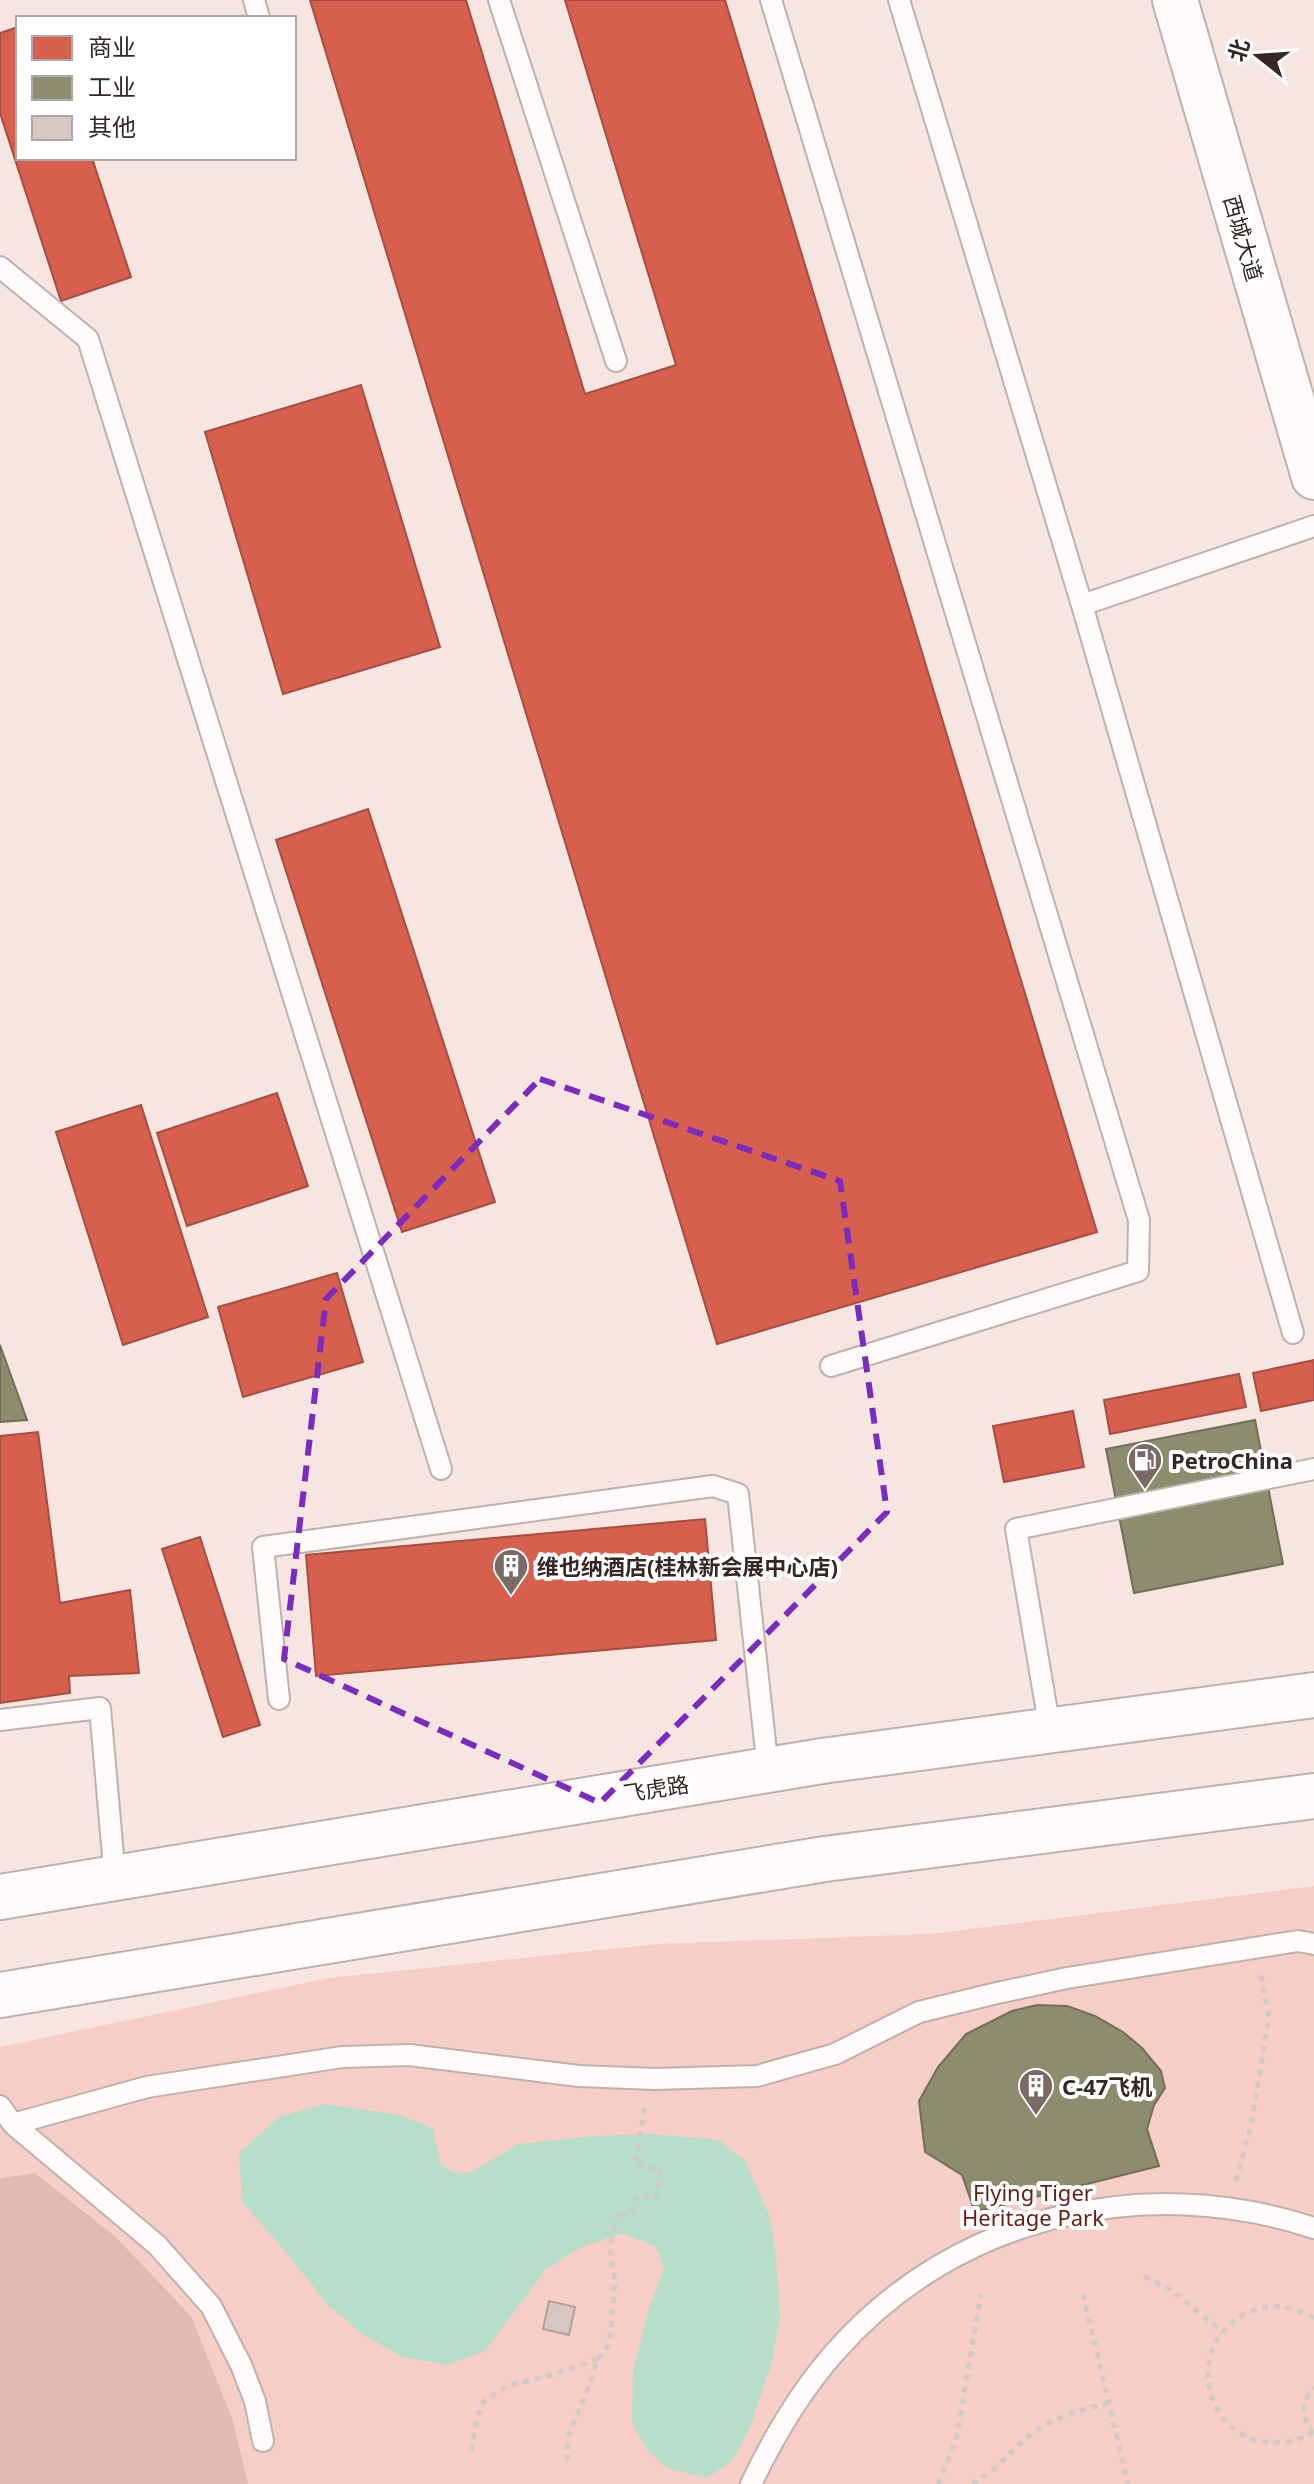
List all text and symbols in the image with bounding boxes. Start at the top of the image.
legend [16,16,296,160]
north arrow [1218,16,1298,96]
text: 商业 [88,30,136,63]
text: 北 [1220,35,1255,65]
text: 工业 [88,70,136,103]
text: 其他 [88,110,136,143]
street label: 西城大道 [1217,192,1271,284]
fuel station icon: PetroChina [1126,1441,1164,1491]
place label: PetroChina [1171,1445,1293,1475]
building icon: 维也纳酒店(桂林新会展中心店) [492,1547,530,1597]
place label: 维也纳酒店(桂林新会展中心店) [537,1551,838,1581]
street label: 飞虎路 [621,1768,691,1808]
building icon: C-47飞机 [1017,2067,1055,2117]
place label: C-47飞机 [1062,2071,1152,2101]
park label: Flying Tiger Heritage Park [962,2177,1104,2232]

